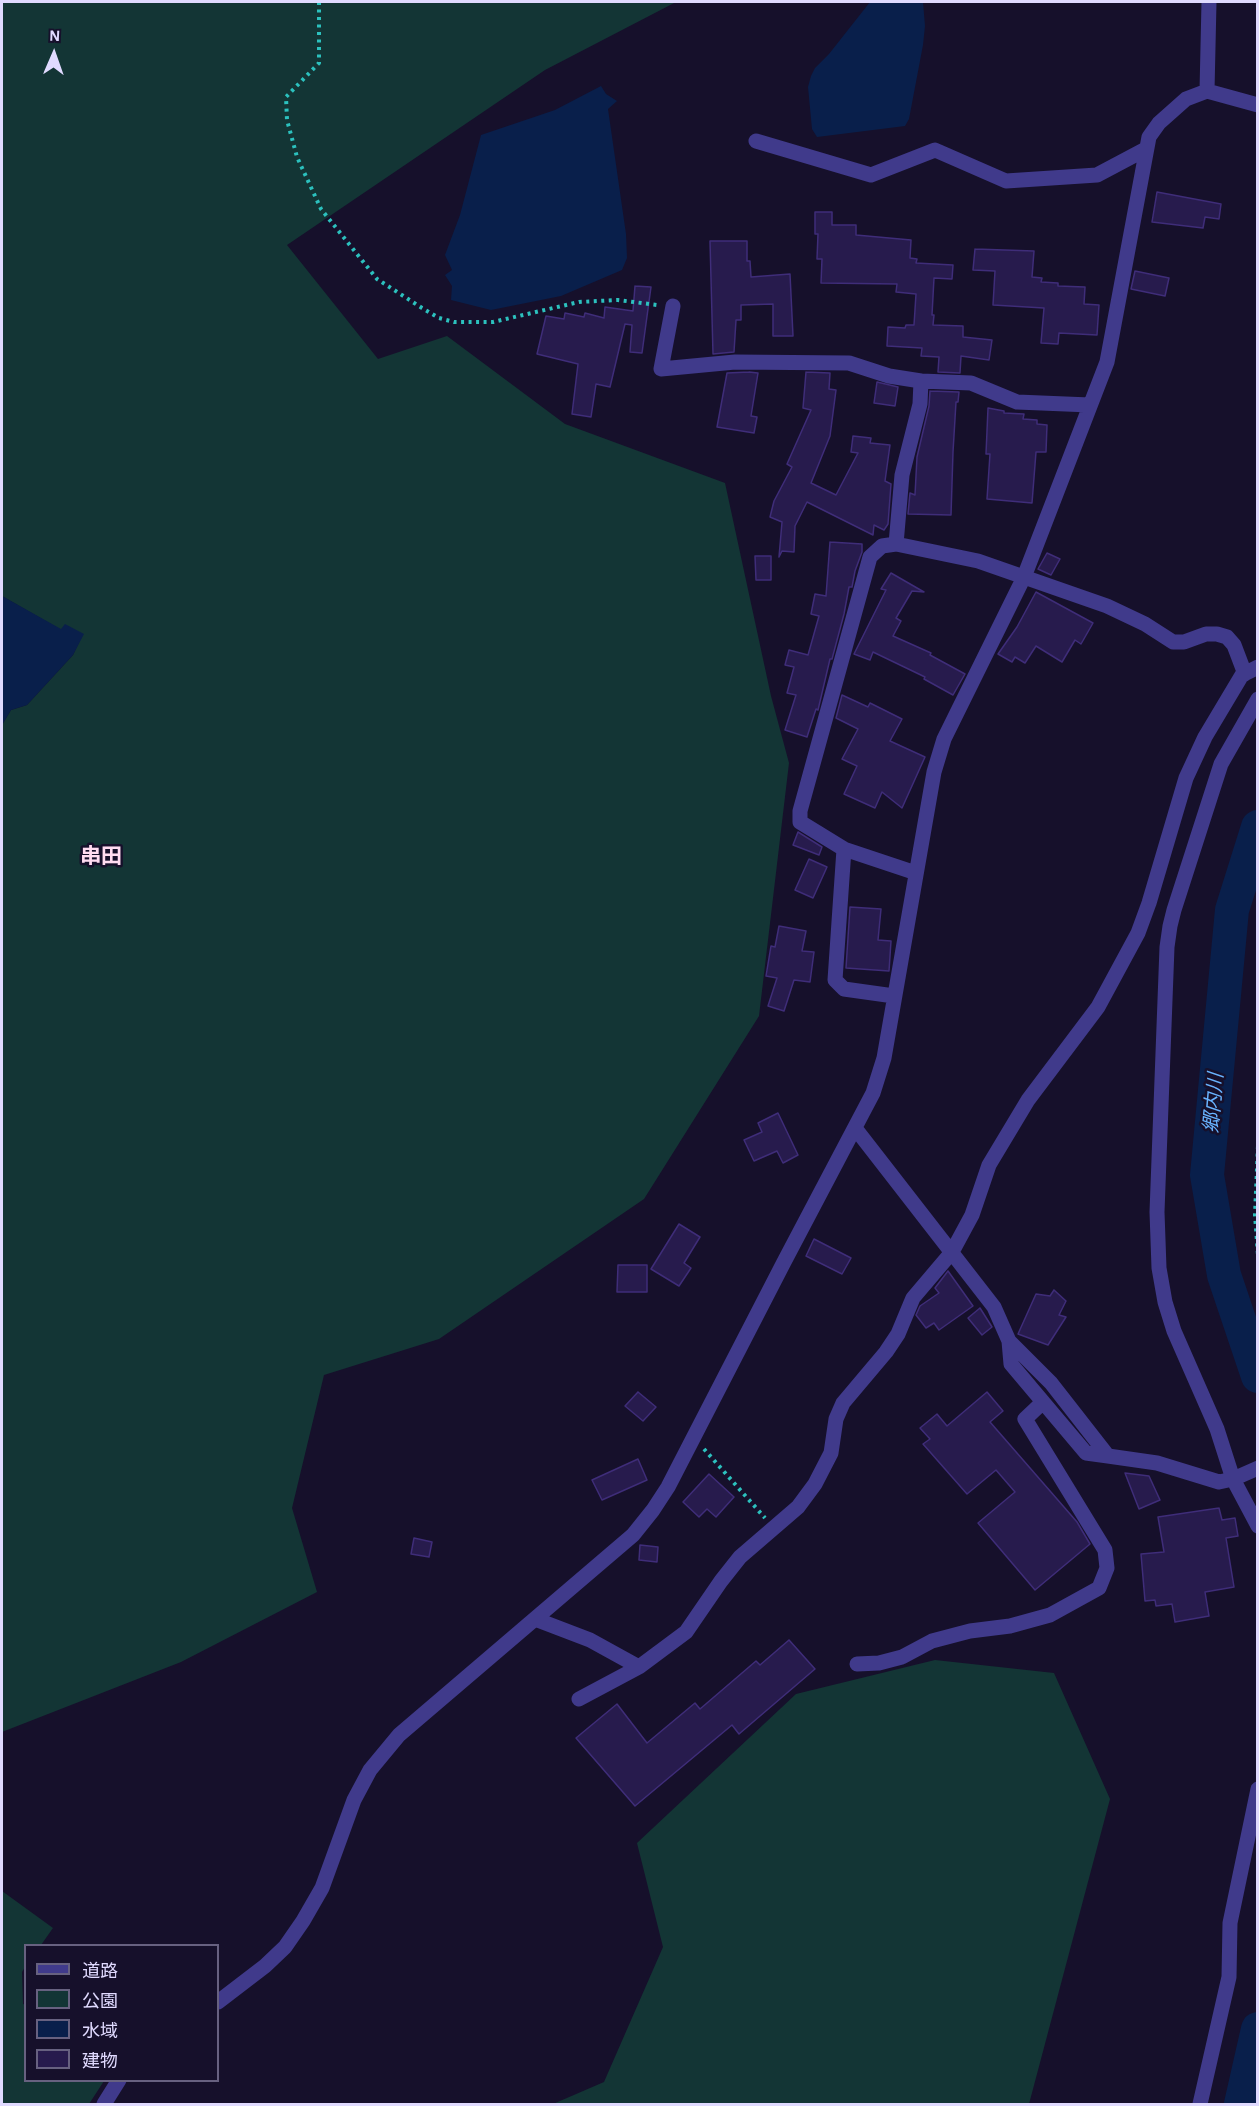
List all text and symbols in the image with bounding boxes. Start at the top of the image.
north arrow [24,24,84,84]
text: N [49,28,60,44]
district label: 串田 [80,844,122,870]
water label: 郷内川 [1199,1072,1229,1134]
legend [24,1944,219,2082]
text: 道路 [82,1963,118,1981]
text: 公園 [82,1993,118,2011]
text: 水域 [82,2023,118,2041]
text: 建物 [82,2053,118,2071]

